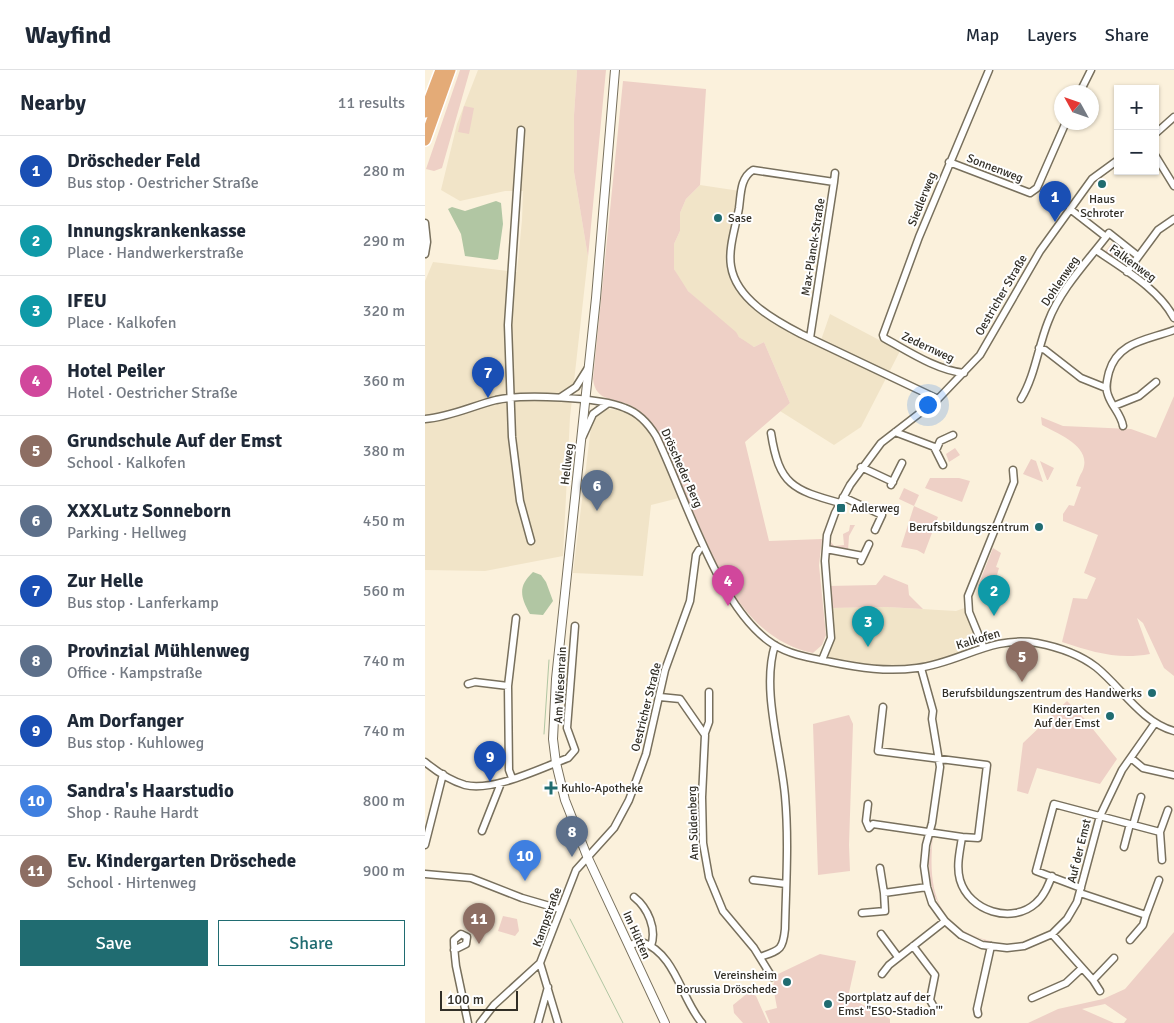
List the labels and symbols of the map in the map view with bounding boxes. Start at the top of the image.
north arrow [1054,85,1099,130]
street label: Sonnenweg [964,151,1025,186]
street label: Siedlerweg [905,170,940,229]
marker: Haus Schroter [1096,178,1108,190]
pin: 1 [1039,181,1071,222]
place label: Haus Schroter [1080,192,1124,221]
street label: Max-Planck-Straße [798,197,829,297]
place label: Sase [728,211,752,226]
marker: Sase [712,212,724,224]
street label: Falkenweg [1106,241,1159,285]
street label: Oestricher Straße [972,252,1031,339]
street label: Dohlenweg [1038,253,1083,309]
street label: Zedernweg [899,329,957,366]
pin: 7 [472,357,504,398]
your location [915,392,941,418]
street label: Dröscheder Berg [657,426,706,510]
street label: Hellweg [558,442,577,486]
pin: 6 [581,470,613,511]
place label: Adlerweg [851,501,900,516]
marker: Adlerweg [835,502,847,514]
place label: Berufsbildungszentrum [909,520,1029,535]
marker: Berufsbildungszentrum [1033,521,1045,533]
pin: 4 [712,565,744,606]
pin: 2 [978,575,1010,616]
pin: 3 [852,606,884,647]
street label: Kalkofen [954,626,1002,653]
pin: 5 [1006,641,1038,682]
street label: Am Wiesenrain [551,646,570,724]
street label: Oestricher Straße [628,661,665,753]
place label: Berufsbildungszentrum des Handwerks [942,686,1142,701]
marker: Berufsbildungszentrum des Handwerks [1146,687,1158,699]
place label: Kindergarten Auf der Emst [1033,702,1100,731]
marker: Kindergarten Auf der Emst [1104,710,1116,722]
pin: 9 [474,741,506,782]
place label: Kuhlo-Apotheke [561,781,643,796]
marker: Kuhlo-Apotheke [545,782,557,794]
street label: Am Südenberg [685,785,702,861]
pin: 8 [556,816,588,857]
street label: Auf der Emst [1064,817,1095,885]
pin: 10 [509,840,541,881]
street label: Kampstraße [530,885,565,949]
pin: 11 [463,903,495,944]
street label: Im Hütten [619,909,654,962]
place label: Vereinsheim Borussia Dröschede [676,968,777,997]
marker: Vereinsheim Borussia Dröschede [781,976,793,988]
scale bar [440,988,517,1011]
place label: Sportplatz auf der Emst "ESO-Stadion'" [838,990,943,1019]
marker: Sportplatz auf der Emst "ESO-Stadion'" [822,998,834,1010]

